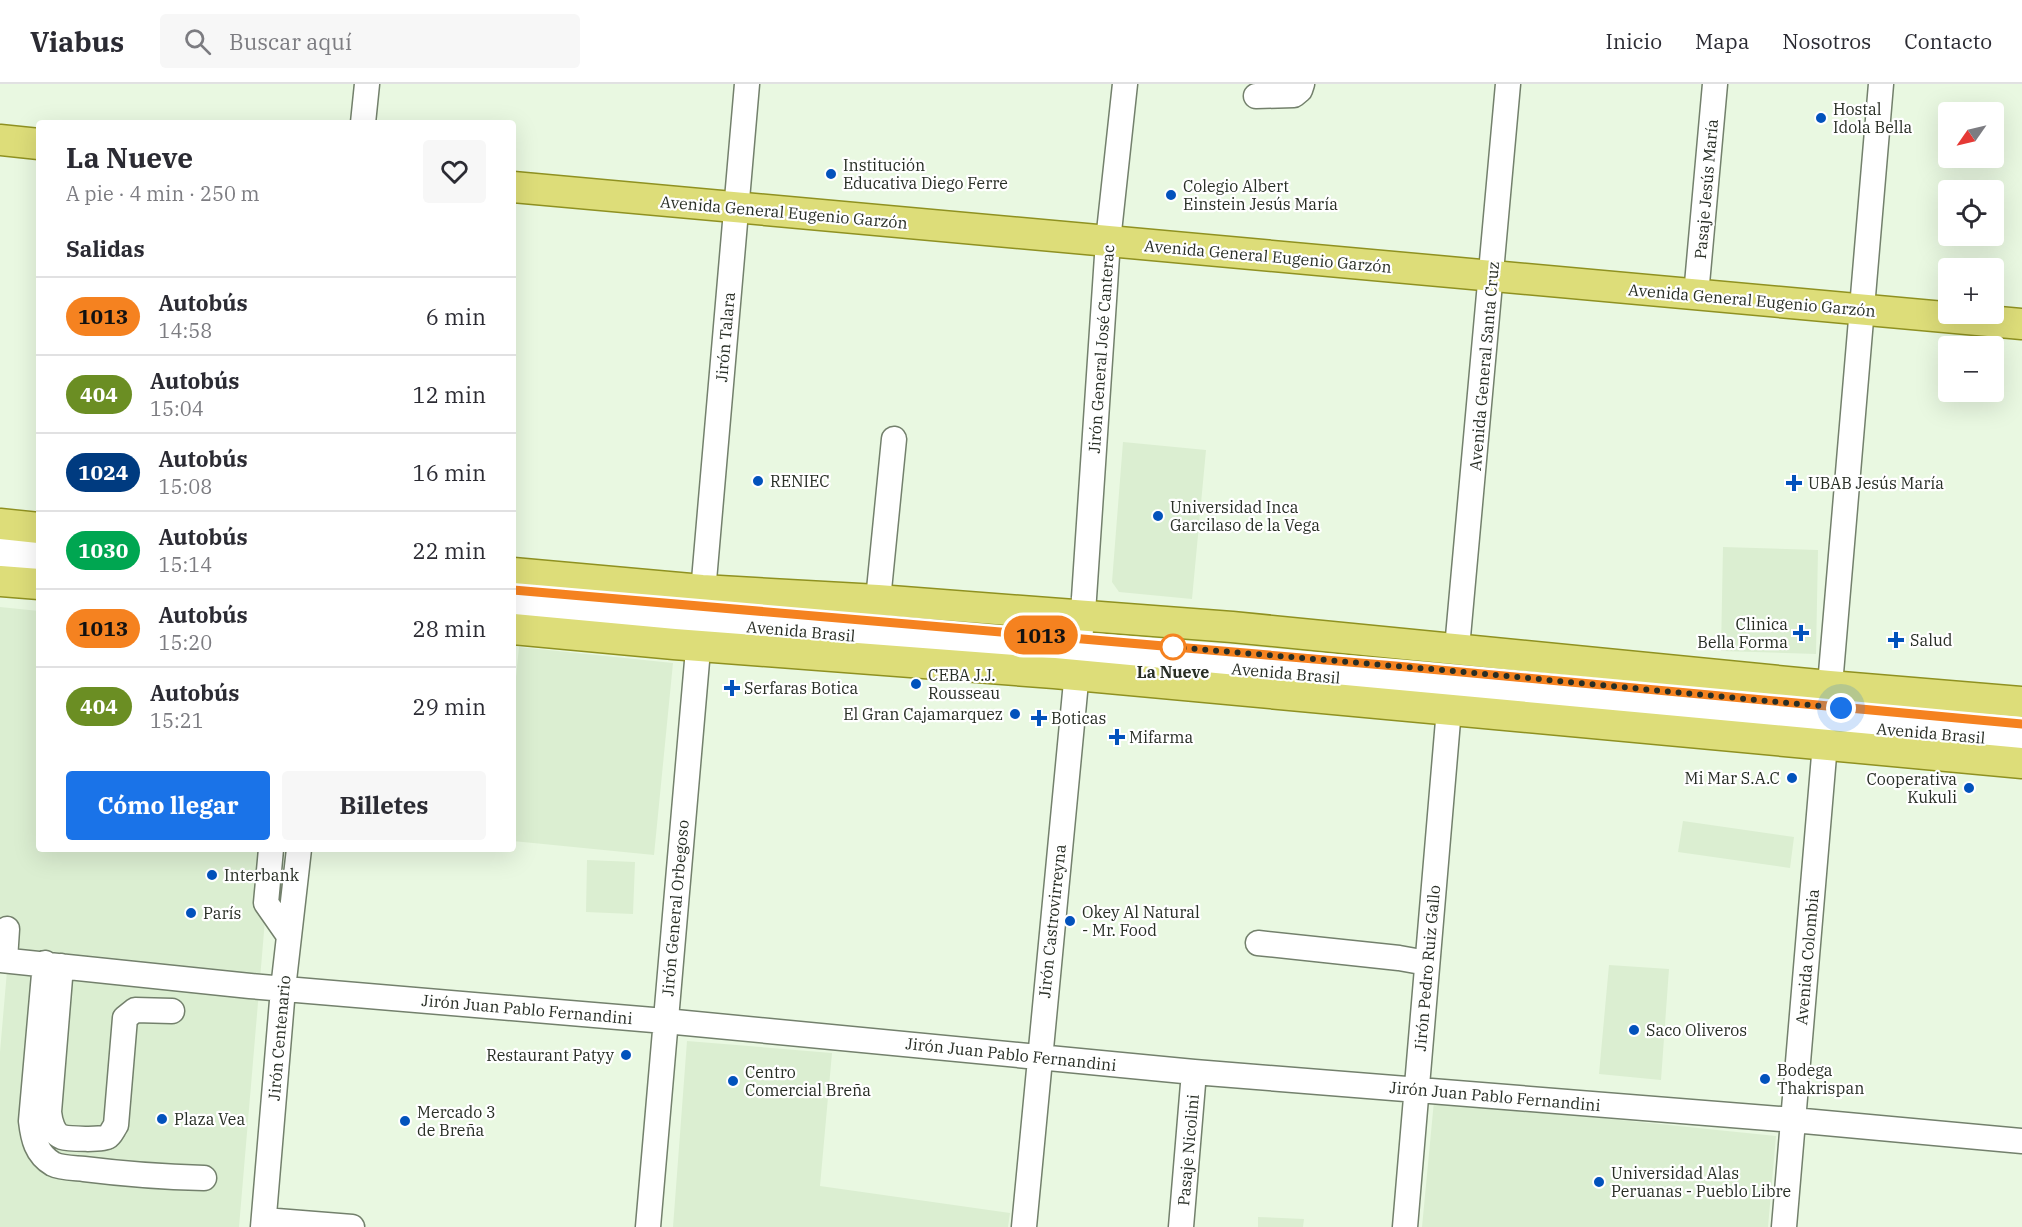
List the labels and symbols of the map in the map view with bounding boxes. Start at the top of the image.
place label: Hostal Idola Bella [1833,99,1912,137]
north arrow [1938,102,2004,168]
marker: Hostal Idola Bella [1814,111,1828,125]
street label: Pasaje Jesús María [1690,118,1722,260]
place label: Institución Educativa Diego Ferre [843,155,1008,193]
marker: Institución Educativa Diego Ferre [824,167,838,181]
place label: Colegio Albert Einstein Jesús María [1183,176,1338,214]
marker: Colegio Albert Einstein Jesús María [1164,188,1178,202]
street label: Avenida General Eugenio Garzón [659,191,909,233]
street label: Avenida General Eugenio Garzón [1143,235,1393,277]
street label: Jirón General José Canterac [1084,244,1118,454]
street label: Avenida General Santa Cruz [1465,260,1503,472]
street label: Avenida General Eugenio Garzón [1627,279,1877,321]
street label: Jirón Talara [711,291,739,383]
place label: RENIEC [770,471,830,491]
place label: UBAB Jesús María [1808,473,1944,493]
marker: RENIEC [751,474,765,488]
marker: UBAB Jesús María [1785,474,1803,492]
place label: Universidad Inca Garcilaso de la Vega [1170,497,1320,535]
marker: Universidad Inca Garcilaso de la Vega [1151,509,1165,523]
place label: Clinica Bella Forma [1697,614,1788,652]
street label: Avenida Brasil [746,616,856,646]
line badge: 1013 [999,616,1083,654]
marker: Clinica Bella Forma [1792,624,1810,642]
place label: Salud [1910,630,1953,650]
marker: Salud [1887,631,1905,649]
marker: La Nueve [1160,634,1186,660]
street label: Avenida Brasil [1231,658,1341,688]
place label: La Nueve [1137,662,1209,682]
place label: CEBA J.J. Rousseau [928,665,1000,703]
marker: CEBA J.J. Rousseau [909,677,923,691]
place label: Serfaras Botica [744,678,859,698]
marker: Serfaras Botica [725,681,739,695]
your location [1826,693,1856,723]
place label: El Gran Cajamarquez [843,704,1003,724]
marker: El Gran Cajamarquez [1008,707,1022,721]
place label: Boticas [1051,708,1106,728]
marker: Boticas [1032,711,1046,725]
street label: Avenida Brasil [1876,718,1986,748]
place label: Mifarma [1129,727,1194,747]
marker: Mifarma [1110,730,1124,744]
place label: Mi Mar S.A.C [1685,768,1780,788]
place label: Cooperativa Kukuli [1867,769,1957,807]
marker: Mi Mar S.A.C [1785,771,1799,785]
marker: Cooperativa Kukuli [1962,781,1976,795]
street label: Jirón General Orbegoso [657,819,693,997]
street label: Jirón Castrovirreyna [1034,843,1070,999]
place label: Interbank [224,865,300,885]
marker: Interbank [205,868,219,882]
street label: Jirón Pedro Ruiz Gallo [1410,884,1444,1052]
street label: Avenida Colombia [1791,888,1823,1026]
place label: Okey Al Natural - Mr. Food [1082,902,1200,940]
place label: París [203,903,241,923]
marker: París [184,906,198,920]
marker: Okey Al Natural - Mr. Food [1063,914,1077,928]
street label: Jirón Centenario [264,974,294,1102]
street label: Jirón Juan Pablo Fernandini [421,990,633,1028]
place label: Saco Oliveros [1646,1020,1747,1040]
marker: Saco Oliveros [1627,1023,1641,1037]
street label: Jirón Juan Pablo Fernandini [905,1033,1117,1075]
place label: Restaurant Patyy [486,1045,614,1065]
marker: Restaurant Patyy [619,1048,633,1062]
place label: Bodega Thakrispan [1777,1060,1864,1098]
place label: Centro Comercial Breña [745,1062,871,1100]
marker: Bodega Thakrispan [1758,1072,1772,1086]
marker: Centro Comercial Breña [726,1074,740,1088]
street label: Jirón Juan Pablo Fernandini [1389,1077,1601,1115]
street label: Pasaje Nicolini [1173,1093,1203,1207]
place label: Mercado 3 de Breña [417,1102,496,1140]
place label: Plaza Vea [174,1109,246,1129]
marker: Plaza Vea [155,1112,169,1126]
marker: Mercado 3 de Breña [398,1114,412,1128]
place label: Universidad Alas Peruanas - Pueblo Libre [1611,1163,1791,1201]
marker: Universidad Alas Peruanas - Pueblo Libre [1592,1175,1606,1189]

